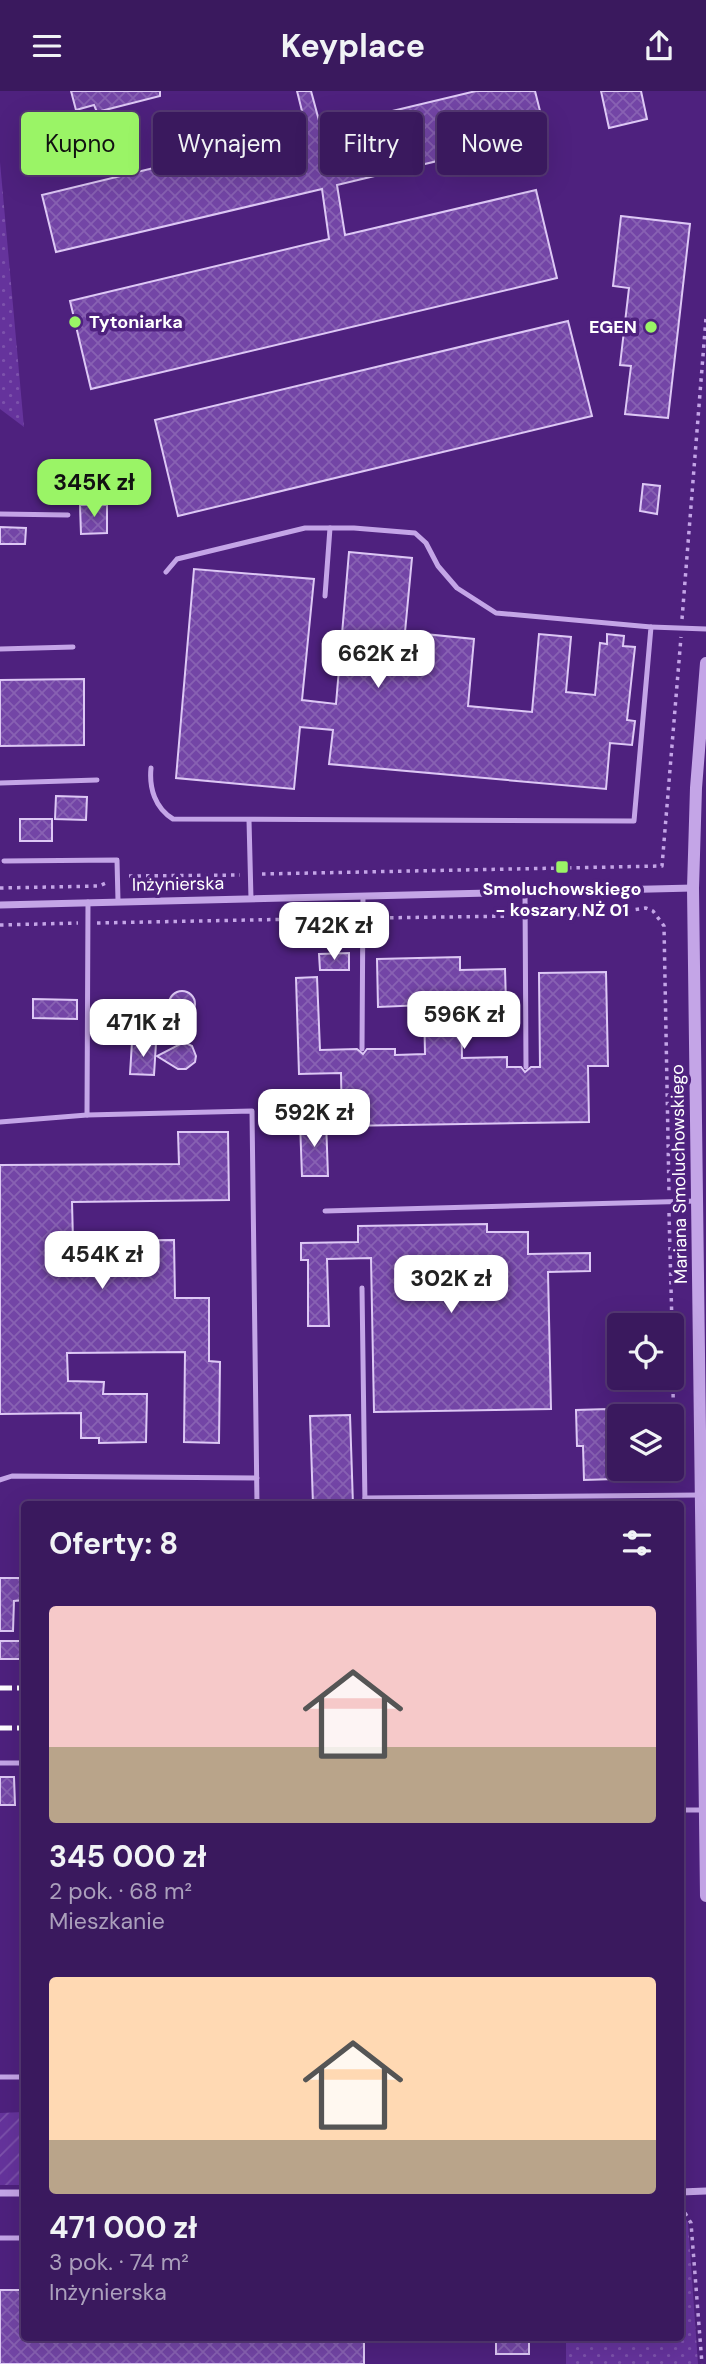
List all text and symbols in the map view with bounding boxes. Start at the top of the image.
text: Keyplace [281,25,425,67]
icon: menu [28,27,66,65]
icon: share [640,27,678,65]
chip: Kupno [21,112,139,175]
chip: Wynajem [153,112,306,175]
chip: Filtry [320,112,423,175]
chip: Nowe [437,112,547,175]
place label: Tytoniarka [89,310,183,334]
marker: Tytoniarka [67,314,83,330]
place label: EGEN [589,315,637,339]
marker: EGEN [643,319,659,335]
pin: 345K zł [29,459,159,519]
text: 345K zł [53,467,135,497]
pin: 662K zł [313,631,443,690]
text: 662K zł [338,638,418,668]
marker: Smoluchowskiego - koszary NŻ 01 [554,859,570,875]
street label: Inżynierska [132,871,224,897]
place label: Smoluchowskiego - koszary NŻ 01 [482,877,642,922]
pin: 742K zł [269,903,399,962]
text: 742K zł [295,910,373,940]
pin: 596K zł [399,991,529,1051]
pin: 471K zł [78,999,208,1059]
text: 596K zł [423,999,505,1029]
text: 471K zł [106,1007,180,1037]
street label: Mariana Smoluchowskiego [665,1064,693,1284]
pin: 592K zł [249,1089,379,1149]
text: 592K zł [274,1097,354,1127]
pin: 454K zł [37,1231,167,1291]
text: 454K zł [61,1239,143,1269]
pin: 302K zł [386,1255,516,1315]
text: 302K zł [410,1263,492,1293]
map controls [607,1313,684,1481]
button: locate [607,1313,684,1390]
button: layers [607,1404,684,1481]
text: Oferty: 8 [49,1524,178,1563]
icon: filters [618,1524,656,1562]
icon: home [290,1651,416,1777]
text: 345 000 zł [49,1837,206,1876]
text: 2 pok. · 68 m² [49,1876,192,1906]
text: Mieszkanie [49,1906,165,1936]
icon: home [290,2022,416,2148]
text: 471 000 zł [49,2208,197,2247]
text: 3 pok. · 74 m² [49,2247,189,2277]
text: Inżynierska [49,2277,167,2307]

